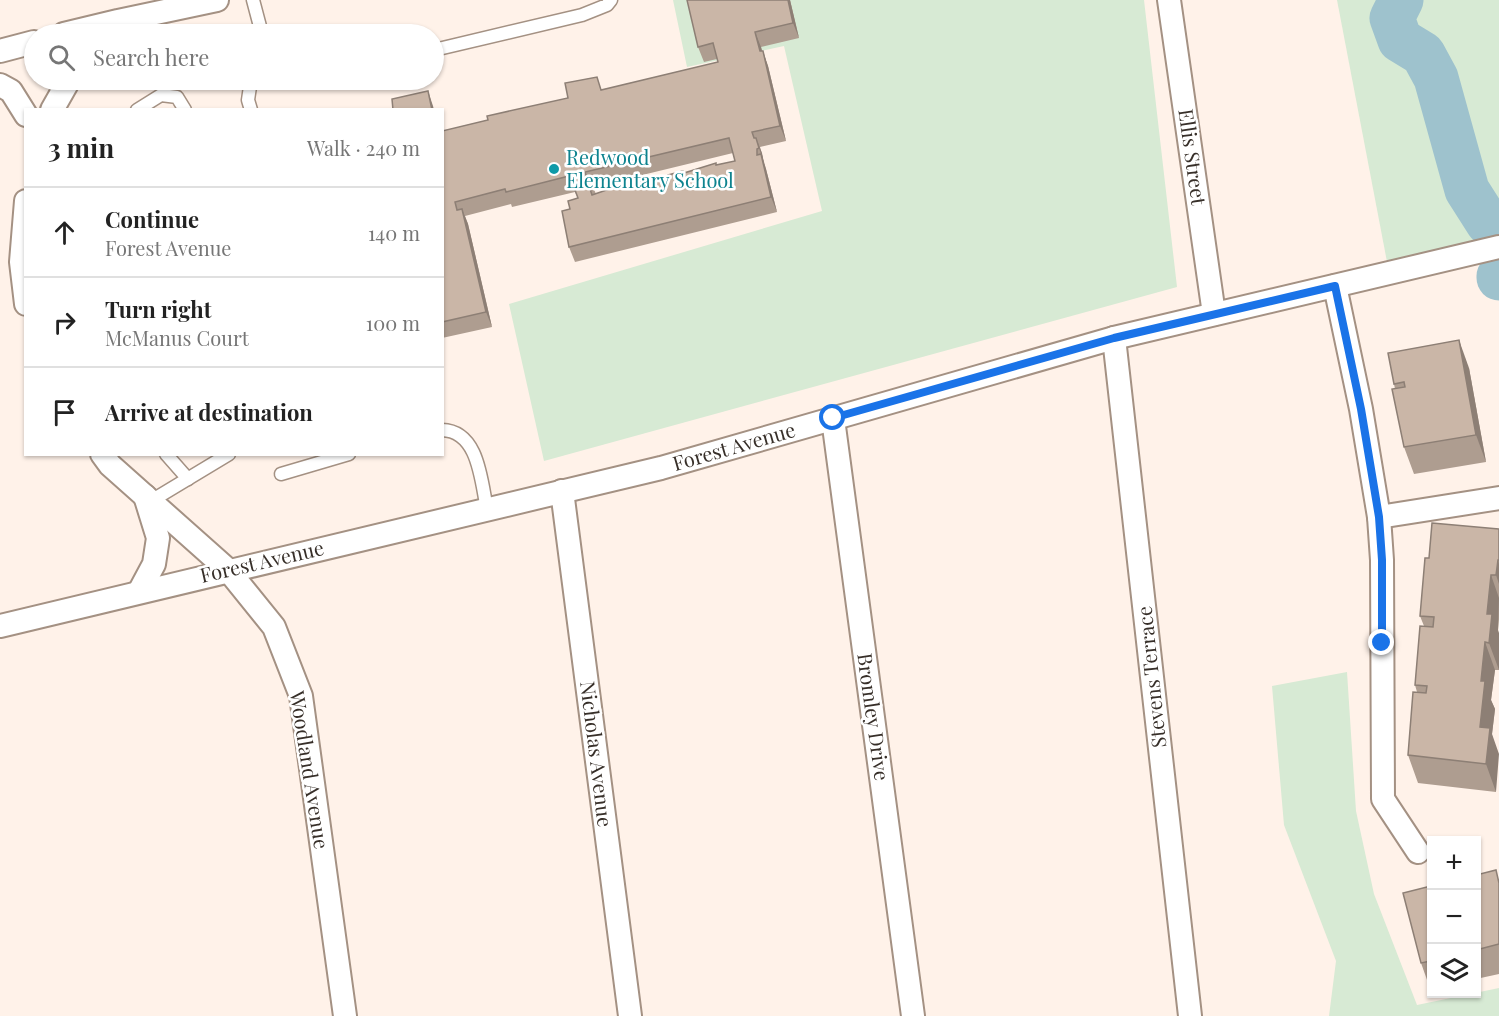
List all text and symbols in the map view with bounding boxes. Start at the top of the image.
search box [24,24,444,90]
icon: search [45,41,78,74]
text: Search here [93,42,209,72]
street label: Ellis Street [1173,107,1214,208]
text: 3 min [48,130,114,165]
text: Walk · 240 m [307,134,420,161]
place label: Redwood Elementary School [566,143,734,193]
marker: Redwood Elementary School [547,162,561,176]
text: Continue [105,204,199,234]
icon: ahead [48,216,81,249]
text: 140 m [368,219,420,246]
text: Forest Avenue [105,234,231,261]
text: Turn right [105,294,211,324]
icon: right [48,306,81,339]
text: 100 m [366,309,420,336]
text: McManus Court [105,324,249,351]
icon: arrive [48,396,81,429]
text: Arrive at destination [105,397,313,427]
route start [819,404,845,430]
street label: Forest Avenue [669,415,798,476]
street label: Forest Avenue [197,533,326,588]
street label: Stevens Terrace [1130,605,1171,749]
route end [1368,629,1394,655]
street label: Bromley Drive [852,651,897,782]
street label: Nicholas Avenue [575,679,620,828]
street label: Woodland Avenue [284,688,336,851]
map controls [1427,836,1481,998]
button: + [1427,836,1481,890]
button: − [1427,890,1481,944]
button: layers [1427,944,1481,998]

